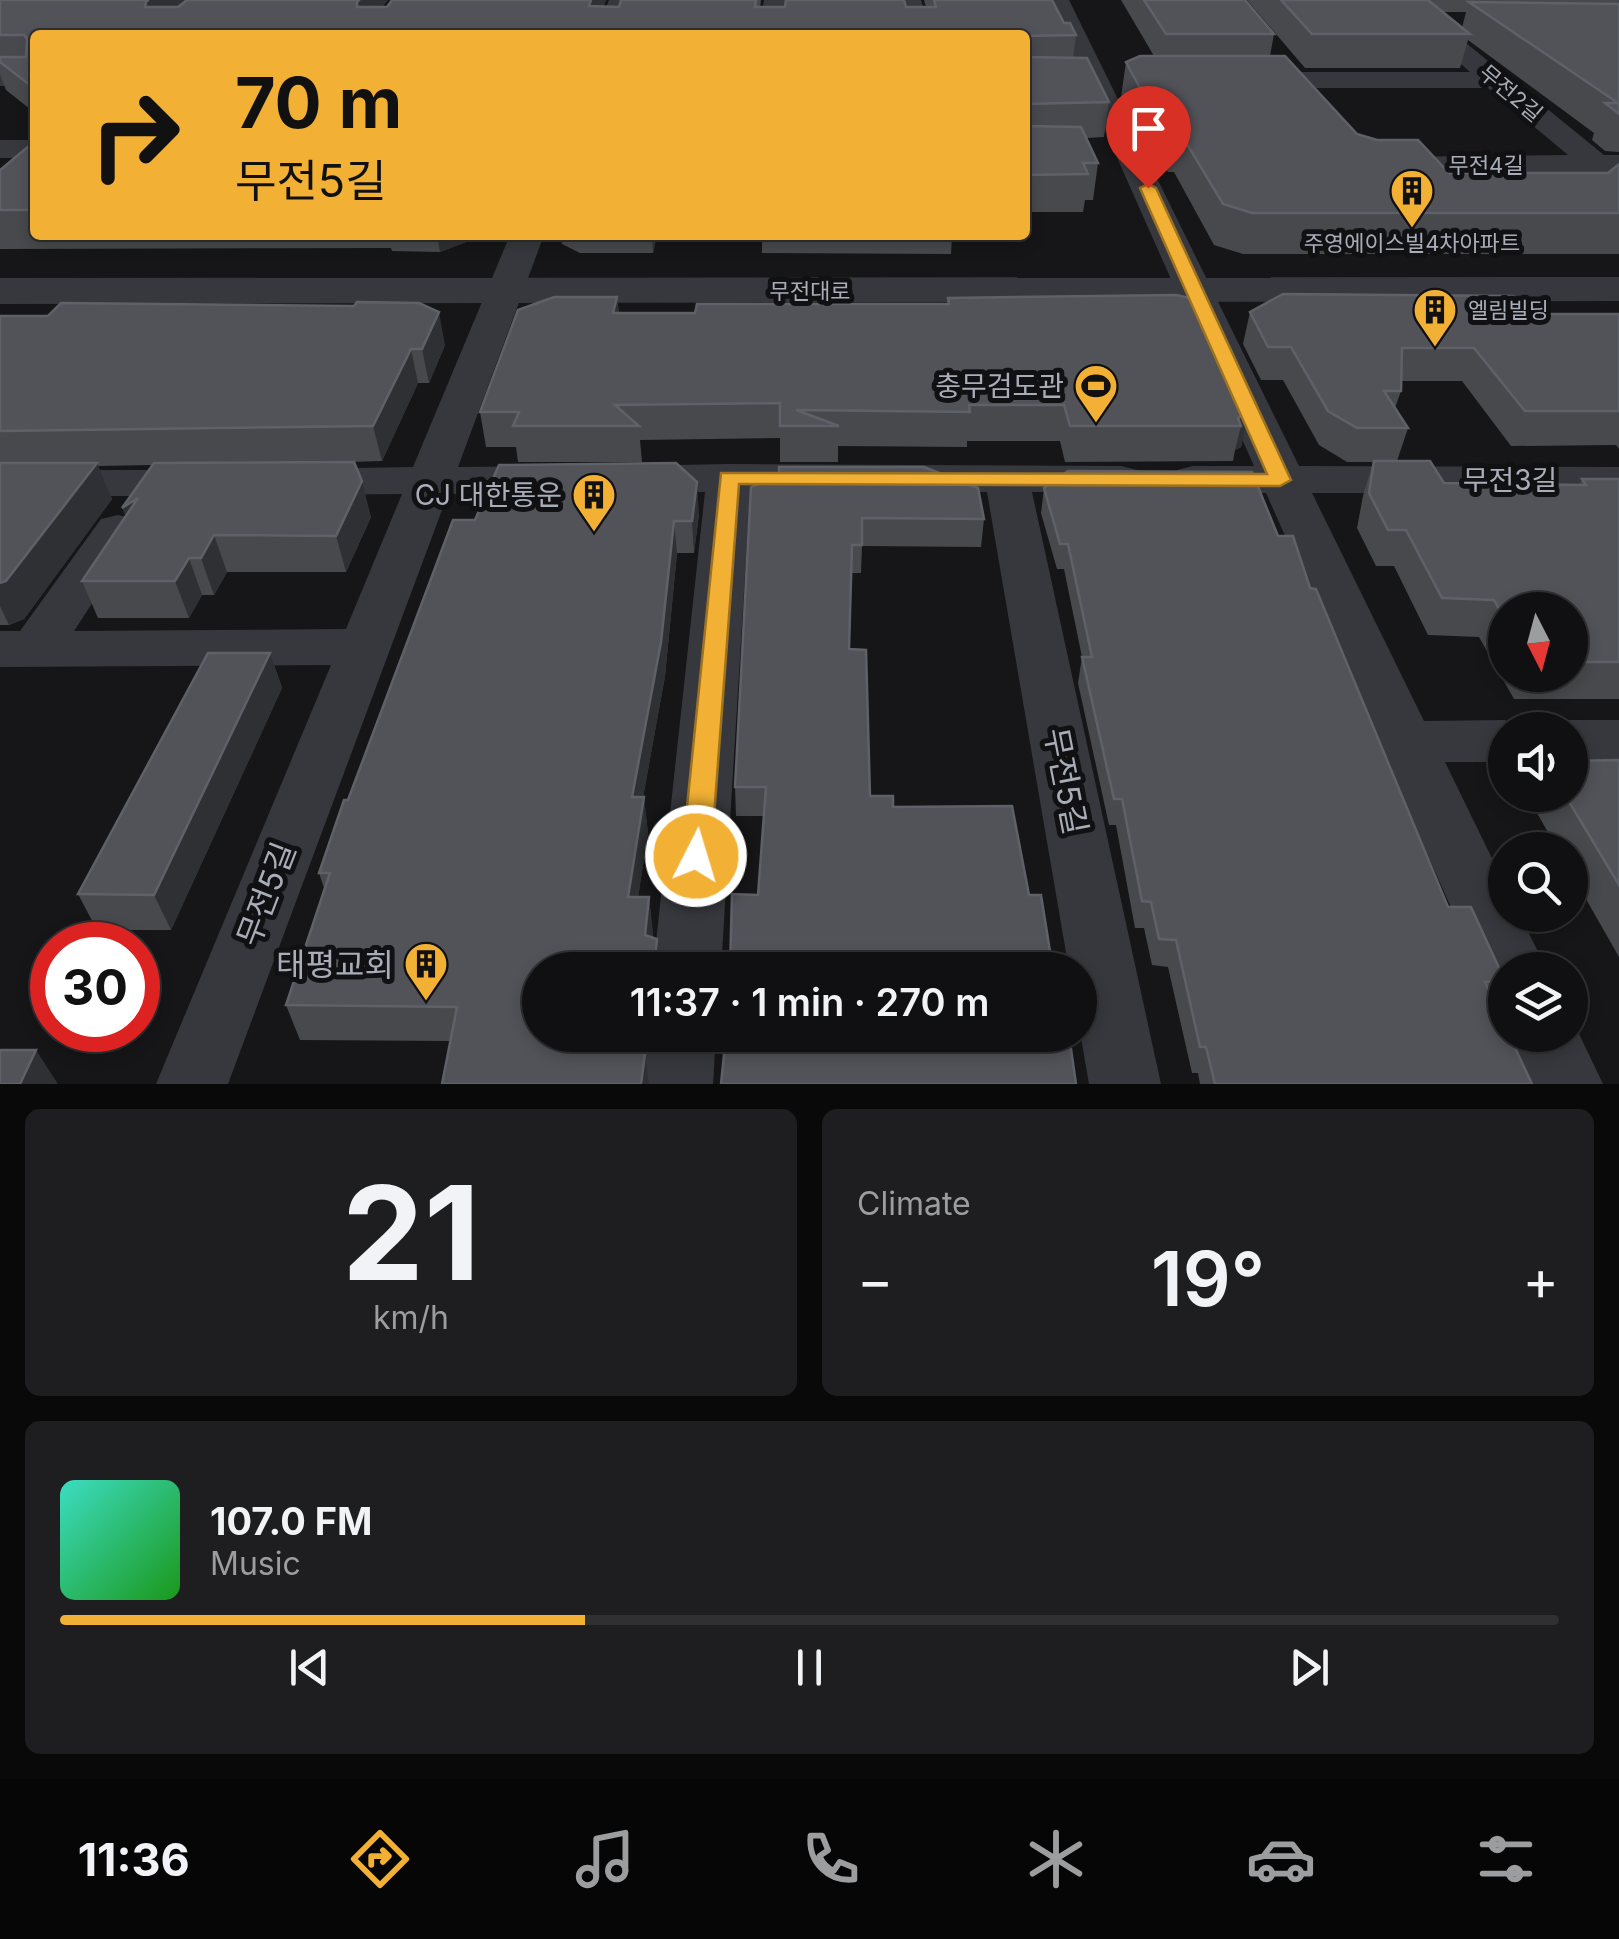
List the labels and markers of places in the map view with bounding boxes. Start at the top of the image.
pin [1106,86,1191,189]
building icon: 주영에이스빌4차아파트 [1389,168,1435,229]
place label: 주영에이스빌4차아파트 [1304,230,1520,256]
building icon: 엘림빌딩 [1412,287,1458,348]
place label: 엘림빌딩 [1468,297,1549,323]
sports icon: 충무검도관 [1073,363,1119,424]
place label: 충무검도관 [935,369,1064,403]
building icon: CJ 대한통운 [571,472,617,533]
place label: CJ 대한통운 [415,478,562,512]
building icon: 태평교회 [403,941,449,1002]
place label: 태평교회 [276,945,394,984]

